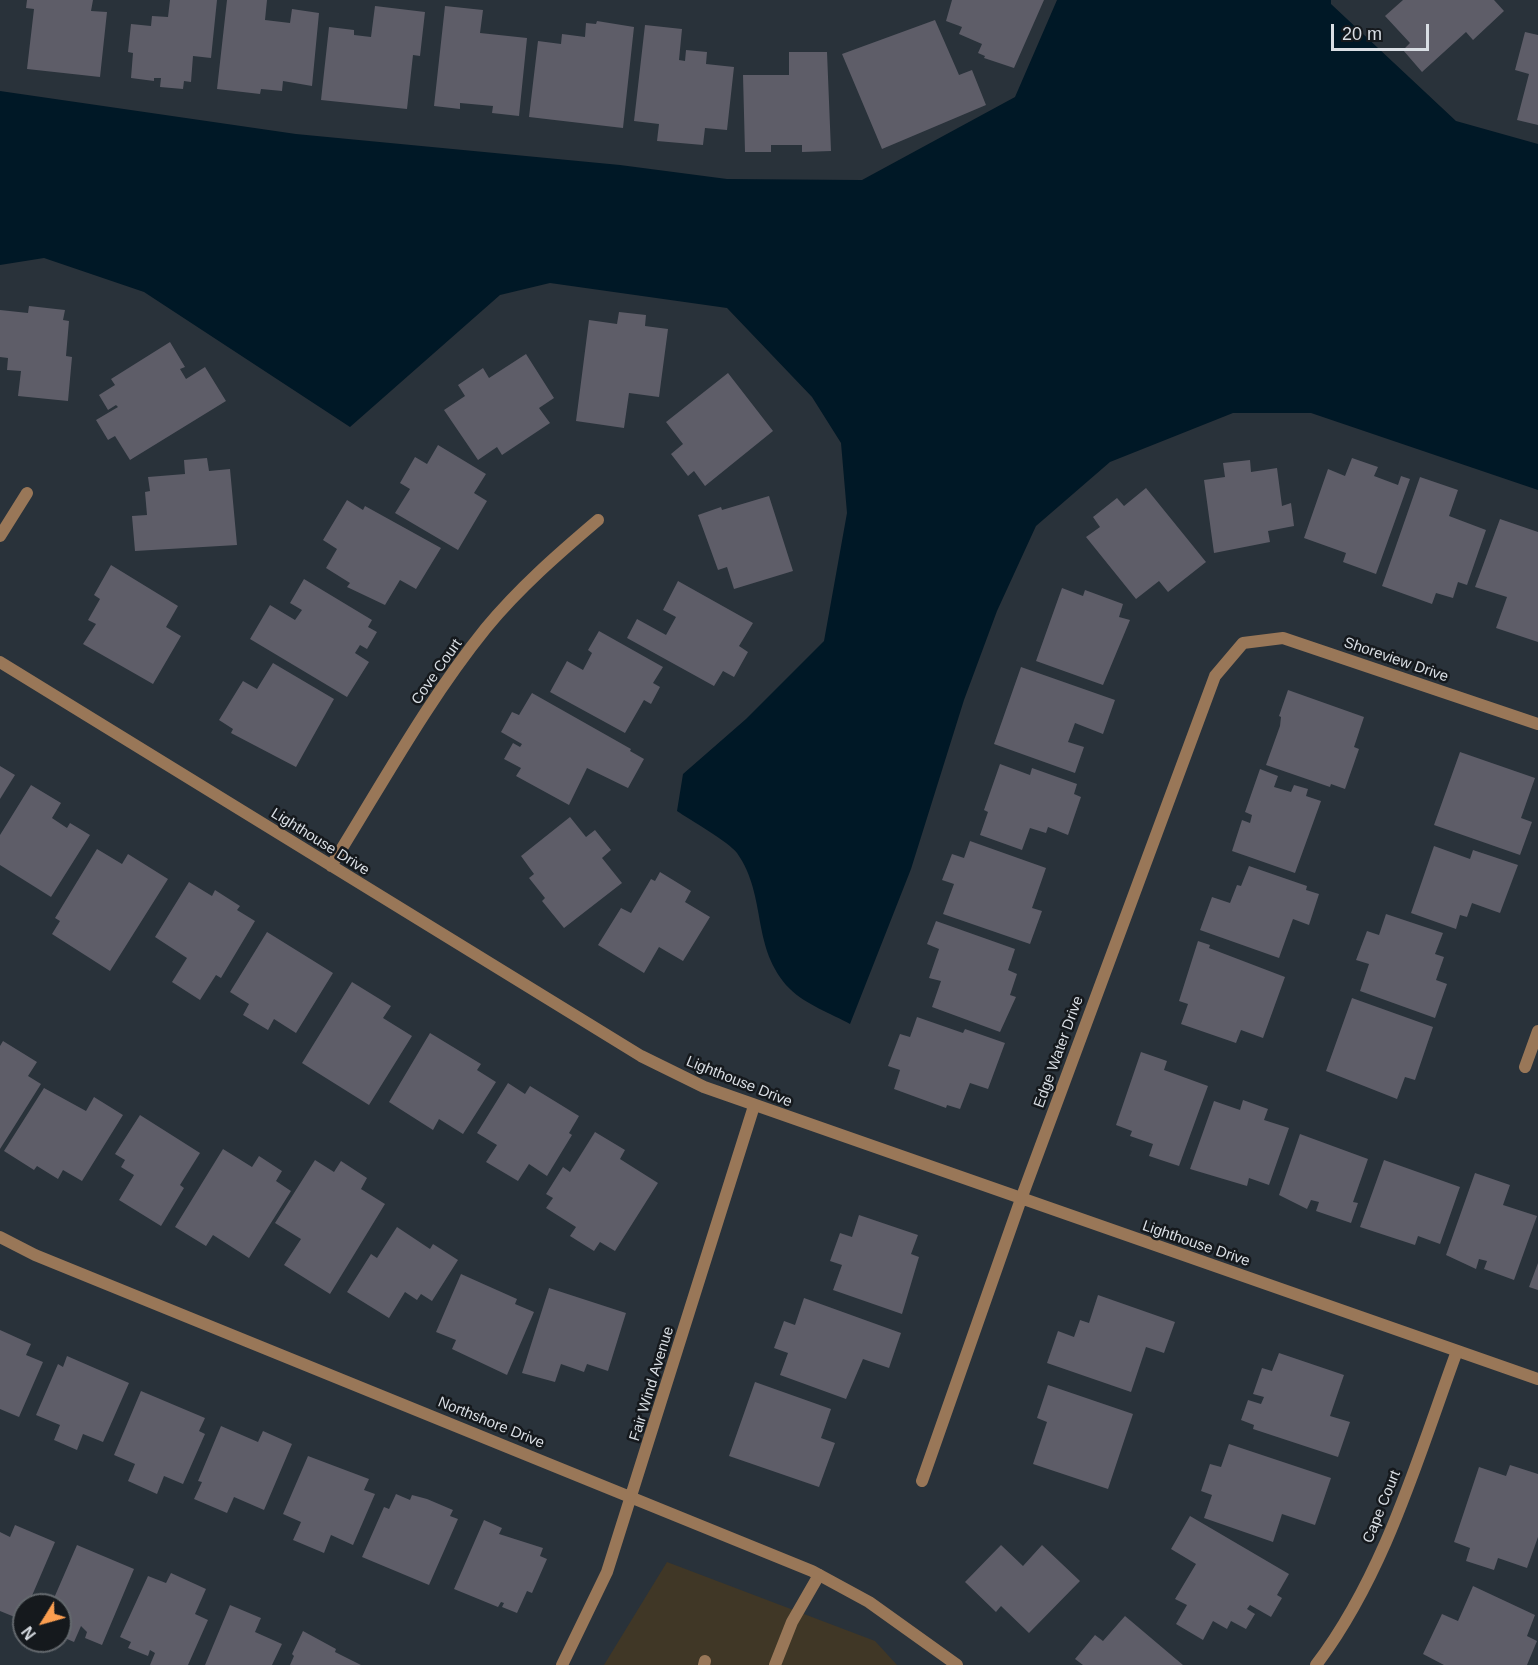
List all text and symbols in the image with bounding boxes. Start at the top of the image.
scale bar [1334,12,1432,50]
text: 20 m [1342,24,1382,44]
street label: Shoreview Drive [1341,634,1451,686]
street label: Cove Court [408,636,466,708]
street label: Lighthouse Drive [268,805,372,879]
street label: Edge Water Drive [1030,994,1088,1110]
street label: Lighthouse Drive [683,1053,795,1111]
street label: Lighthouse Drive [1140,1217,1252,1271]
street label: Fair Wind Avenue [626,1324,678,1444]
street label: Northshore Drive [435,1393,547,1453]
street label: Cape Court [1359,1468,1405,1546]
north arrow [12,1593,72,1653]
text: N [19,1623,39,1643]

